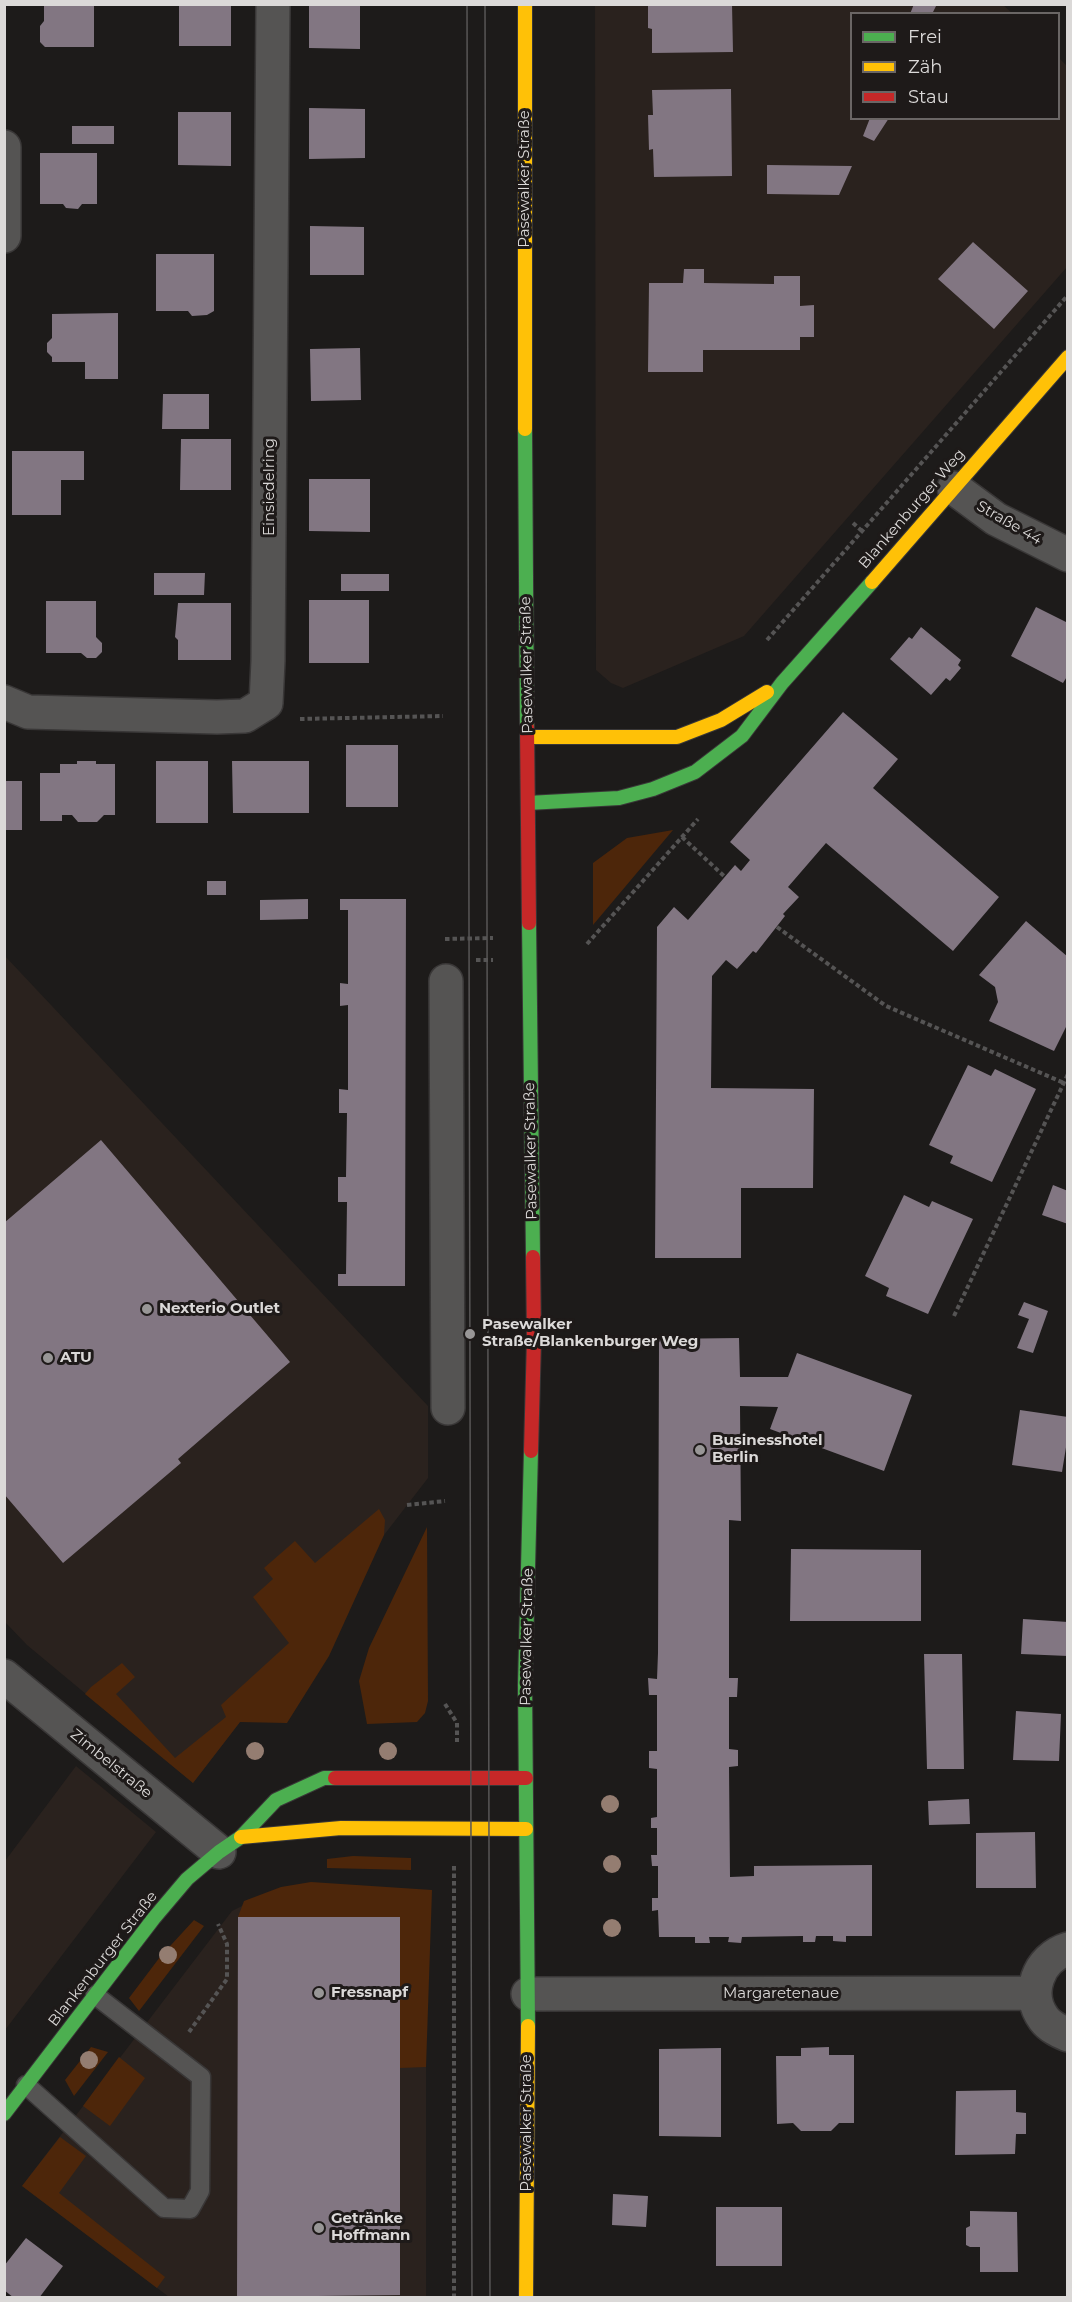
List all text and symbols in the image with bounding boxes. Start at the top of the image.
legend [850,12,1060,120]
text: Frei [908,26,942,48]
text: Zäh [908,56,943,78]
text: Stau [908,86,949,108]
street label: Pasewalker Straße [516,110,534,248]
street label: Einsiedelring [261,438,279,536]
street label: Blankenburger Weg [855,445,969,573]
street label: Straße 44 [973,497,1045,549]
street label: Pasewalker Straße [517,596,537,734]
street label: Pasewalker Straße [521,1082,541,1220]
place label: Nexterio Outlet [159,1300,280,1318]
marker: Nexterio Outlet [140,1302,154,1316]
place label: Pasewalker Straße/Blankenburger Weg [482,1316,698,1351]
marker: Pasewalker Straße/Blankenburger Weg [463,1327,477,1341]
place label: ATU [60,1349,92,1367]
marker: ATU [41,1351,55,1365]
place label: Businesshotel Berlin [712,1432,823,1467]
marker: Businesshotel Berlin [693,1443,707,1457]
street label: Pasewalker Straße [517,1568,537,1706]
street label: Zimbelstraße [67,1726,155,1802]
street label: Blankenburger Straße [45,1888,161,2030]
place label: Fressnapf [331,1984,408,2002]
street label: Margaretenaue [723,1985,839,2003]
marker: Fressnapf [312,1986,326,2000]
street label: Pasewalker Straße [518,2054,536,2192]
place label: Getränke Hoffmann [331,2210,410,2245]
marker: Getränke Hoffmann [312,2221,326,2235]

